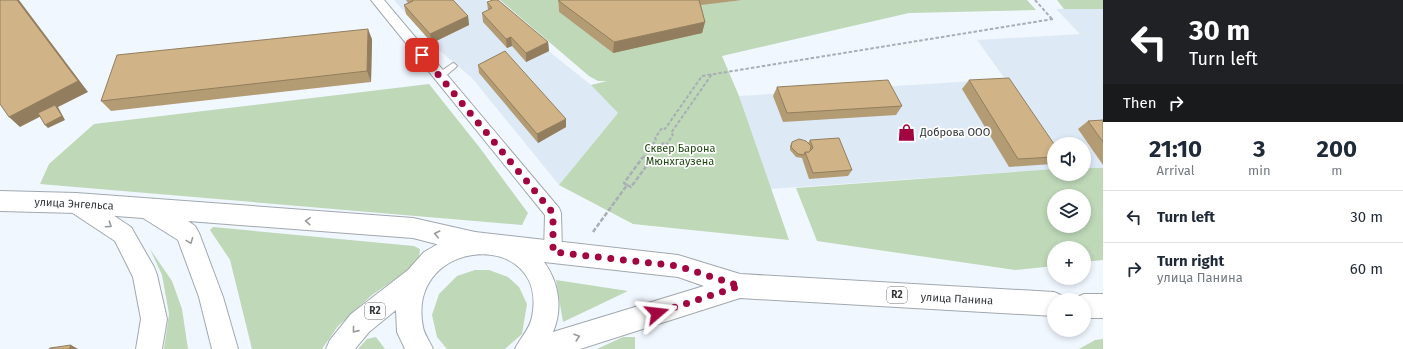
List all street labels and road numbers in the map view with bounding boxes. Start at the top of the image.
street label: улица Энгельса [34,195,114,213]
road number: R2 [887,287,907,303]
street label: улица Панина [920,291,994,307]
road number: R2 [365,303,385,319]

